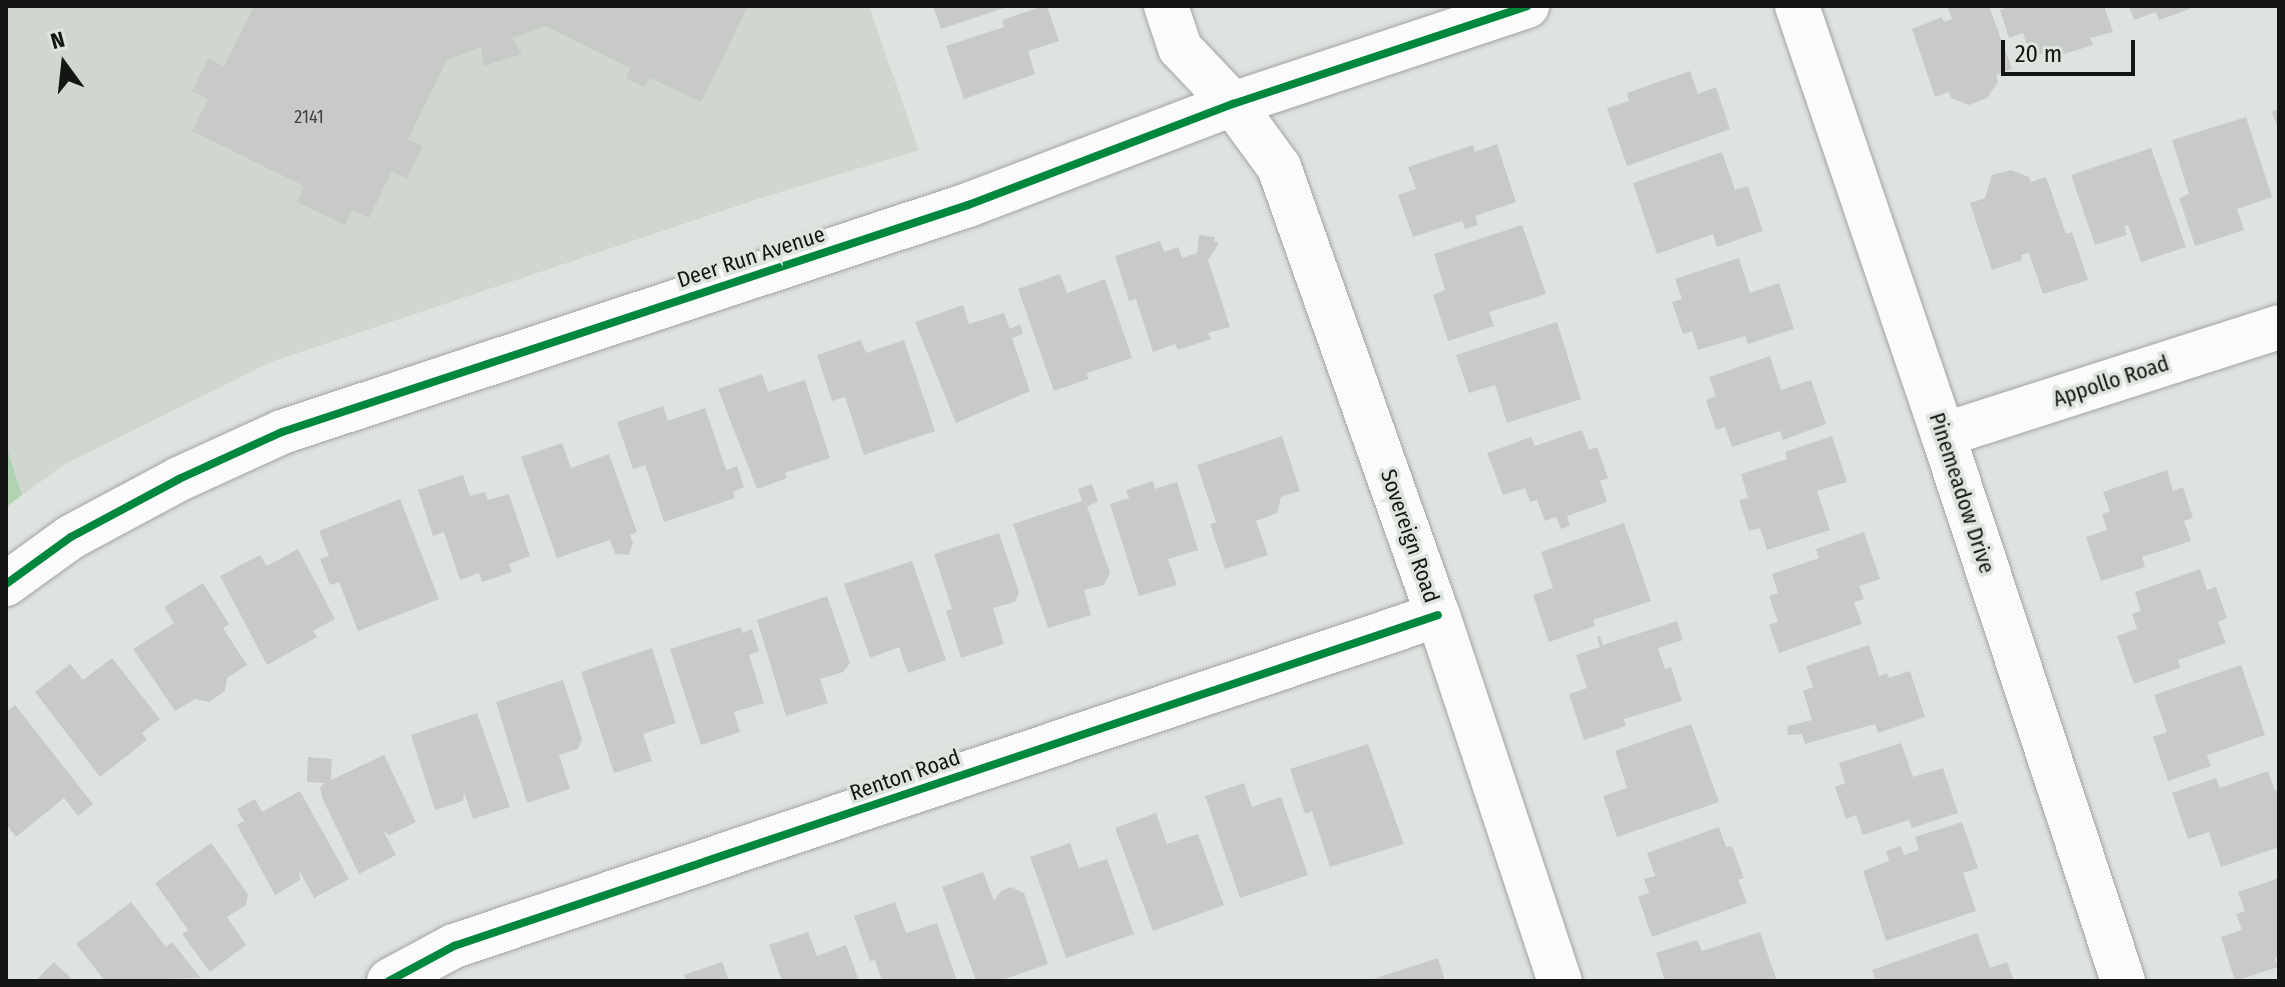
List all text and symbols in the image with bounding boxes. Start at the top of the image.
north arrow [24,24,104,104]
scale bar [2005,24,2139,74]
text: N [48,26,68,55]
text: 20 m [2015,40,2062,68]
house number: 2141 [294,106,324,128]
street label: Deer Run Avenue [674,221,828,293]
street label: Appollo Road [2050,350,2172,412]
street label: Pinemeadow Drive [1924,409,2000,577]
street label: Sovereign Road [1375,466,1445,606]
street label: Renton Road [846,744,964,806]

